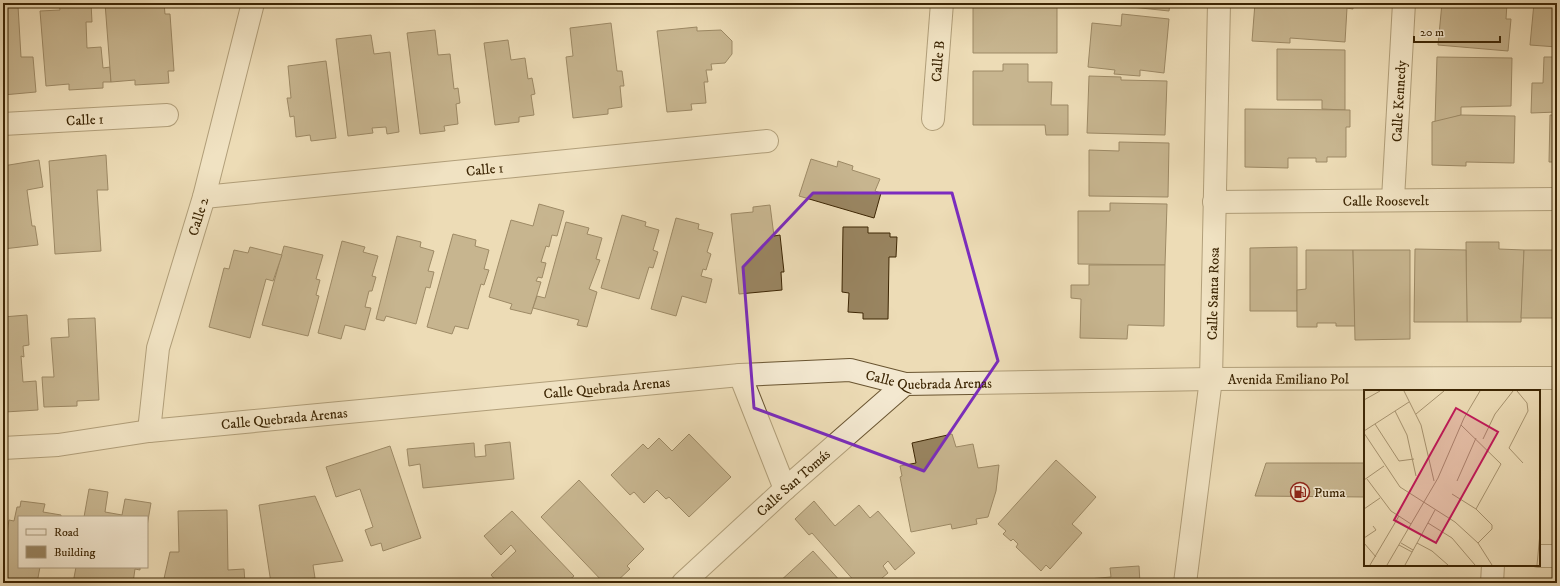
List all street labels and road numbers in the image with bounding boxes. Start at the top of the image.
street label: Calle B [928,40,949,83]
street label: Calle Kennedy [1388,59,1411,143]
street label: Calle 1 [66,110,104,131]
street label: Calle 1 [465,159,504,181]
street label: Calle Roosevelt [1343,192,1430,211]
street label: Calle 2 [185,195,213,238]
street label: Calle Santa Rosa [1204,247,1224,340]
street label: Calle Quebrada Arenas [864,366,992,396]
street label: Avenida Emiliano Pol [1228,371,1350,389]
street label: Calle Quebrada Arenas [543,374,671,404]
street label: Calle Quebrada Arenas [220,404,349,434]
street label: Calle San Tomás [753,445,835,521]

